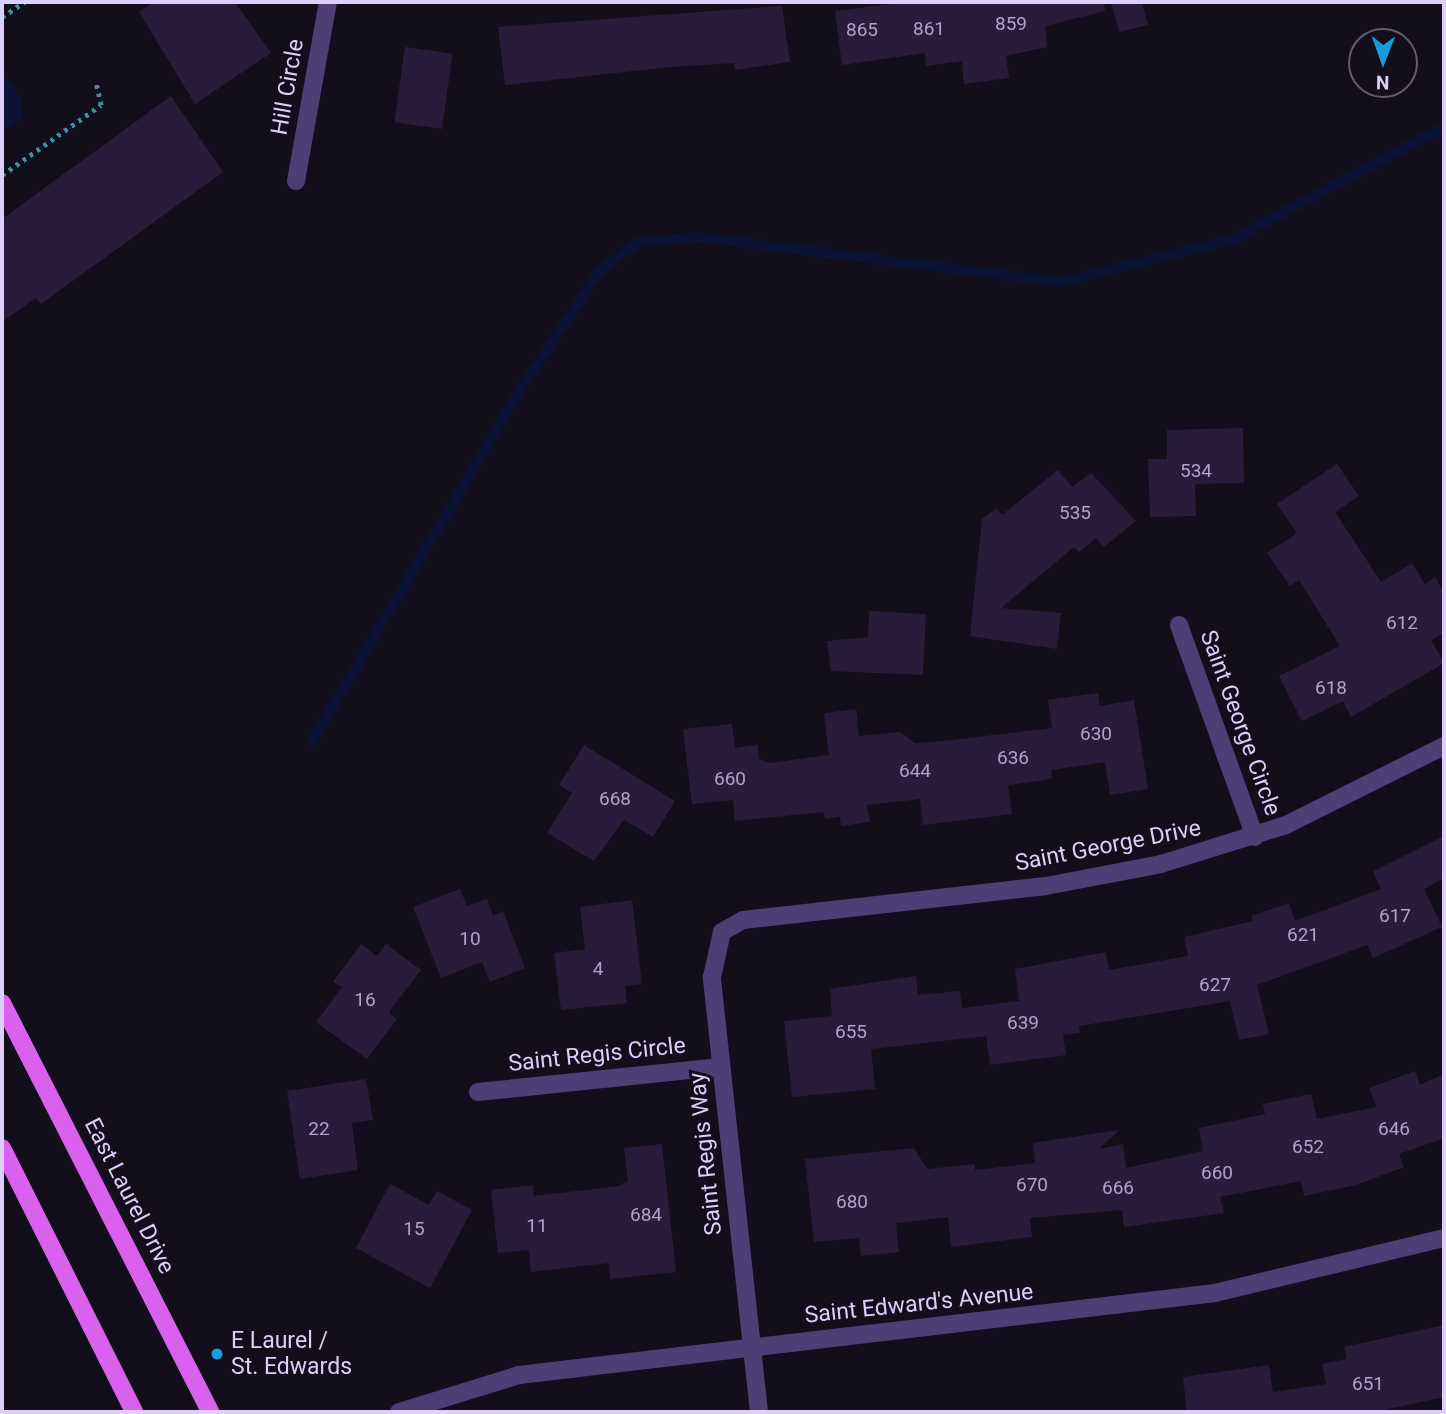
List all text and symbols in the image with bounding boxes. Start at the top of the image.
house number: 859 [995,13,1027,35]
house number: 861 [913,18,945,40]
house number: 865 [846,19,878,41]
north arrow [1348,28,1418,98]
street label: Hill Circle [266,37,310,137]
text: N [1376,71,1390,94]
house number: 534 [1180,460,1212,482]
house number: 535 [1059,502,1091,524]
house number: 612 [1386,612,1418,634]
street label: Saint George Circle [1194,627,1286,819]
house number: 618 [1315,677,1347,699]
house number: 630 [1080,723,1112,745]
house number: 636 [997,747,1029,769]
house number: 644 [899,760,931,782]
house number: 660 [714,768,746,790]
house number: 668 [599,788,631,810]
street label: Saint George Drive [1013,814,1203,878]
house number: 617 [1379,905,1411,927]
house number: 621 [1287,924,1319,946]
house number: 10 [459,928,481,950]
house number: 4 [593,958,603,980]
house number: 627 [1199,974,1231,996]
house number: 16 [354,989,376,1011]
house number: 639 [1007,1012,1039,1034]
house number: 655 [835,1021,867,1043]
street label: Saint Regis Circle [507,1032,687,1078]
street label: Saint Regis Way [684,1071,728,1237]
street label: East Laurel Drive [78,1114,180,1278]
house number: 22 [308,1118,330,1140]
house number: 646 [1378,1118,1410,1140]
house number: 652 [1292,1136,1324,1158]
house number: 660 [1201,1162,1233,1184]
house number: 670 [1016,1174,1048,1196]
house number: 666 [1102,1177,1134,1199]
house number: 680 [836,1191,868,1213]
house number: 684 [630,1204,662,1226]
house number: 11 [526,1215,548,1237]
house number: 15 [403,1218,425,1240]
street label: Saint Edward's Avenue [803,1278,1035,1330]
place label: E Laurel / St. Edwards [231,1327,352,1381]
marker: E Laurel / St. Edwards [209,1346,225,1362]
house number: 651 [1352,1373,1384,1395]

